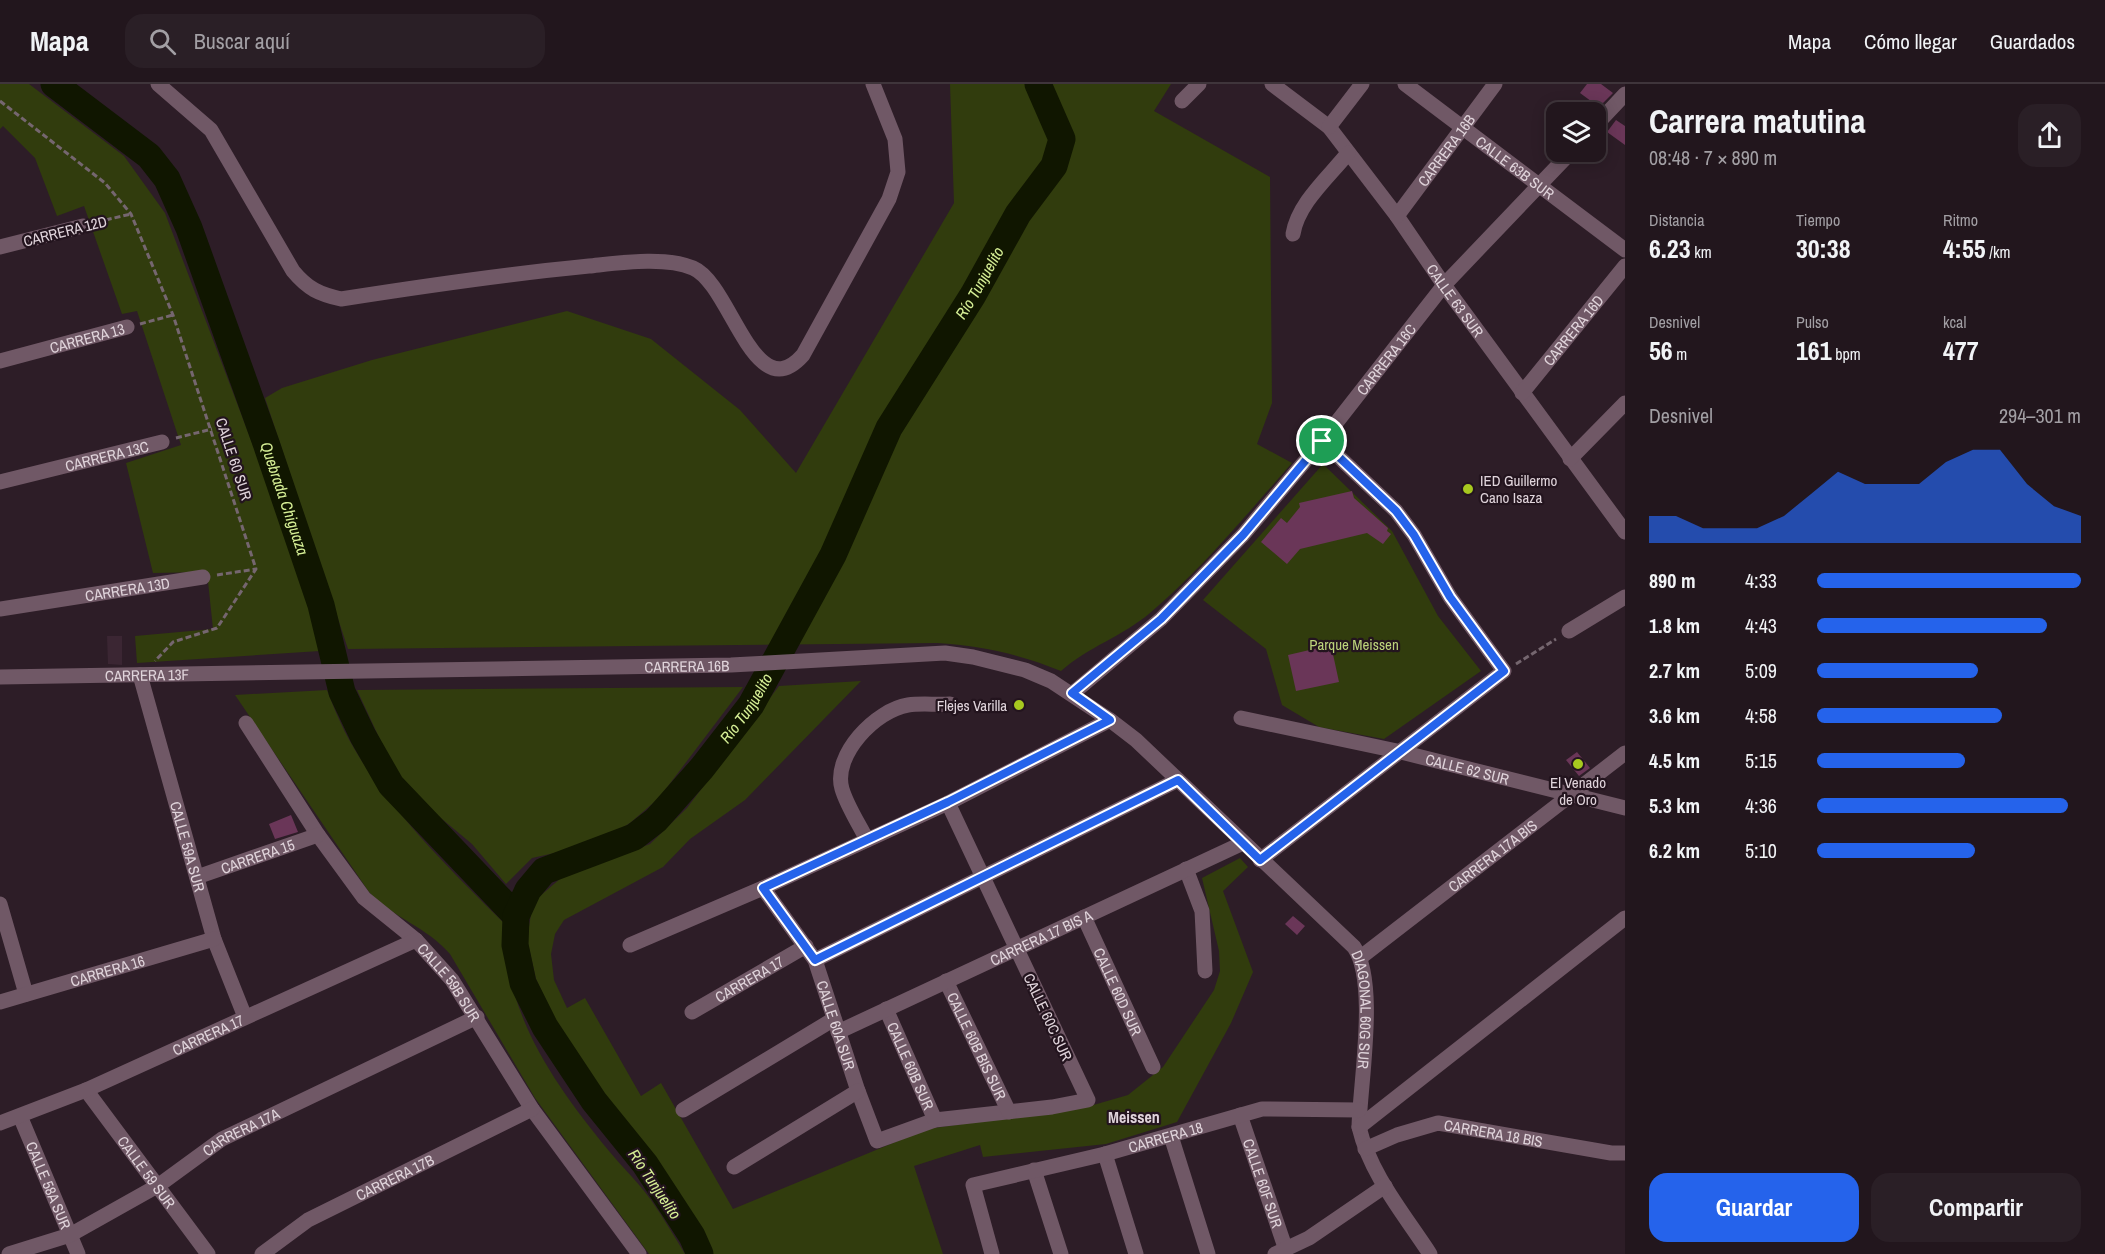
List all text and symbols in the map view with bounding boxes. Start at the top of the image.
search box [125,14,545,68]
text: Mapa [30,22,89,60]
icon: search [146,25,179,58]
text: Buscar aquí [194,26,290,56]
text: Mapa [1788,27,1831,56]
text: Cómo llegar [1864,27,1957,56]
text: Guardados [1990,27,2075,56]
text: Carrera matutina [1649,99,1866,143]
map controls [1546,102,1606,162]
button: layers [1546,102,1606,162]
button: share [2018,104,2081,167]
street label: CARRERA 16B [1412,110,1480,190]
street label: CALLE 63B SUR [1471,130,1559,204]
text: 08:48 · 7 × 890 m [1649,144,1777,171]
text: Distancia [1649,209,1704,231]
text: Tiempo [1796,209,1840,231]
text: Ritmo [1943,209,1978,231]
street label: CARRERA 12D [21,210,109,252]
text: 6.23 [1649,231,1691,266]
text: 30:38 [1796,231,1851,266]
text: 4:55 [1943,231,1986,266]
text: km [1691,241,1712,263]
text: /km [1986,241,2010,263]
water label: Río Tunjuelito [950,243,1009,323]
street label: CALLE 63 SUR [1422,260,1489,341]
street label: CARRERA 16D [1538,290,1608,370]
text: Desnivel [1649,311,1700,333]
text: Pulso [1796,311,1829,333]
text: kcal [1943,311,1966,333]
street label: CARRERA 13 [47,318,127,358]
street label: CARRERA 16C [1351,319,1421,399]
text: 56 [1649,333,1673,368]
text: 161 [1796,333,1832,368]
text: 477 [1943,333,1979,368]
text: m [1673,343,1687,365]
text: bpm [1832,343,1861,365]
text: Desnivel [1649,402,1713,429]
text: 294–301 m [1999,402,2081,429]
street label: CALLE 60 SUR [211,415,257,503]
pin [1296,415,1347,466]
icon: arrive [1305,424,1338,457]
street label: CARRERA 13C [63,435,151,476]
water label: Quebrada Chiguaza [255,439,314,558]
place label: IED Guillermo Cano Isaza [1480,470,1557,508]
marker: IED Guillermo Cano Isaza [1461,482,1475,496]
text: 890 m [1649,567,1696,594]
text: 4:33 [1745,567,1777,594]
street label: CARRERA 13D [84,572,171,606]
text: 1.8 km [1649,612,1700,639]
text: 4:43 [1745,612,1777,639]
park label: Parque Meissen [1309,634,1399,655]
street label: CARRERA 16B [644,655,730,677]
text: 2.7 km [1649,657,1700,684]
text: 5:09 [1745,657,1777,684]
street label: CARRERA 13F [105,663,189,686]
water label: Río Tunjuelito [714,669,777,748]
place label: Flejes Varilla [937,695,1007,716]
marker: Flejes Varilla [1012,698,1026,712]
text: 3.6 km [1649,702,1700,729]
text: 4:58 [1745,702,1777,729]
text: 4.5 km [1649,747,1700,774]
text: 5:15 [1745,747,1777,774]
street label: CALLE 62 SUR [1423,748,1512,789]
marker: El Venado de Oro [1571,757,1585,771]
place label: El Venado de Oro [1550,772,1606,810]
text: 5.3 km [1649,792,1700,819]
text: 4:36 [1745,792,1777,819]
street label: CALLE 59A SUR [165,799,211,894]
street label: CARRERA 17A BIS [1443,814,1541,897]
street label: CARRERA 15 [218,833,297,878]
text: 6.2 km [1649,837,1700,864]
text: 5:10 [1745,837,1777,864]
street label: CARRERA 17 BIS A [986,904,1096,970]
street label: CALLE 59B SUR [413,938,486,1026]
street label: CALLE 60D SUR [1089,944,1148,1039]
street label: DIAGONAL 60G SUR [1347,947,1377,1070]
street label: CARRERA 16 [68,949,147,991]
street label: CARRERA 17 [711,951,788,1007]
street label: CALLE 60C SUR [1019,970,1077,1064]
street label: CALLE 60A SUR [812,978,861,1073]
street label: CALLE 60B BIS SUR [942,989,1012,1103]
street label: CARRERA 17 [169,1009,247,1060]
street label: CALLE 60B SUR [882,1019,940,1113]
street label: CARRERA 17A [198,1102,284,1161]
district label: Meissen [1108,1106,1160,1128]
street label: CARRERA 18 BIS [1443,1114,1545,1152]
street label: CARRERA 18 [1126,1116,1205,1157]
street label: CALLE 59 SUR [113,1131,181,1213]
street label: CALLE 60F SUR [1238,1136,1288,1231]
street label: CALLE 58A SUR [21,1138,77,1232]
water label: Río Tunjuelito [623,1145,687,1223]
street label: CARRERA 17B [352,1149,437,1205]
button: Guardar [1649,1173,1859,1242]
button: Compartir [1871,1173,2081,1242]

